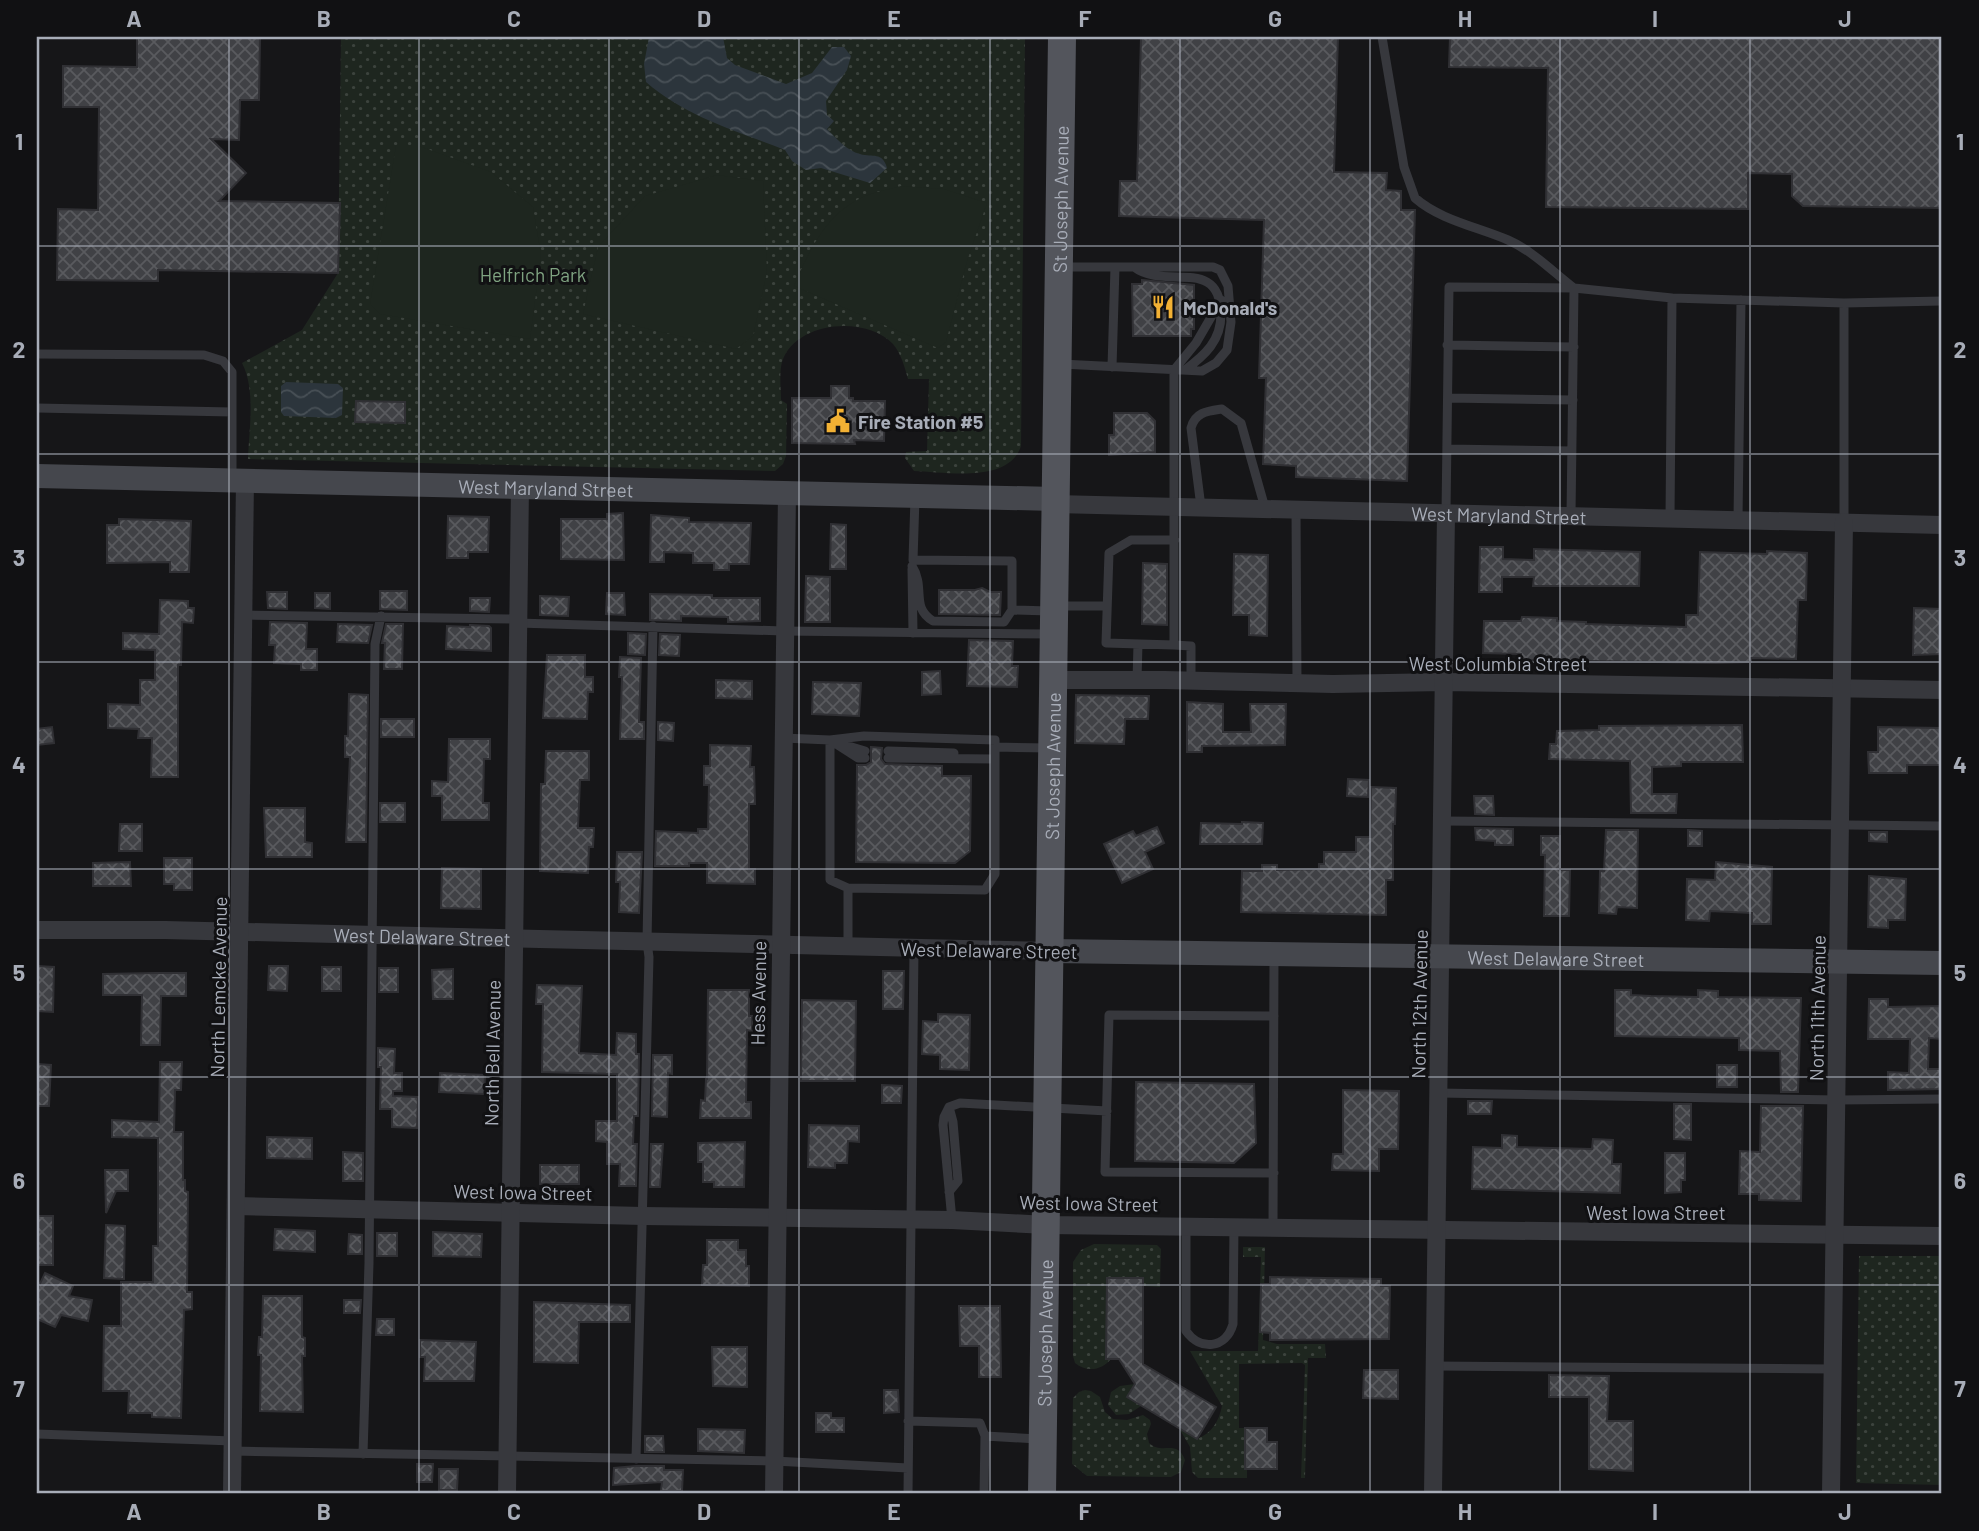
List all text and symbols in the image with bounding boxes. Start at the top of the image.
text: A [126,4,142,32]
text: B [317,4,331,32]
text: C [507,4,521,32]
text: D [697,4,711,32]
text: E [887,4,901,32]
text: F [1079,4,1092,32]
text: G [1268,4,1282,32]
text: H [1458,4,1472,32]
text: I [1652,4,1658,32]
text: J [1838,4,1852,32]
street label: St Joseph Avenue [1047,125,1072,273]
text: 1 [15,127,23,155]
text: 1 [1956,127,1964,155]
park label: Helfrich Park [480,263,586,286]
restaurant icon: McDonald's [1149,293,1177,321]
place label: McDonald's [1183,296,1277,319]
text: 2 [13,335,25,363]
text: 2 [1954,335,1966,363]
public building icon: Fire Station #5 [824,407,852,435]
place label: Fire Station #5 [858,410,983,433]
street label: West Maryland Street [458,474,634,501]
street label: West Maryland Street [1411,501,1587,528]
text: 3 [13,543,25,571]
text: 3 [1954,543,1966,571]
street label: West Columbia Street [1409,652,1587,675]
street label: St Joseph Avenue [1039,692,1065,840]
text: 4 [12,750,26,778]
text: 4 [1953,750,1967,778]
street label: North Lemcke Avenue [205,896,231,1078]
street label: West Delaware Street [333,922,511,950]
street label: North 12th Avenue [1406,929,1432,1079]
street label: North 11th Avenue [1804,935,1830,1081]
street label: West Delaware Street [900,937,1078,963]
street label: Hess Avenue [746,941,770,1045]
street label: West Delaware Street [1467,945,1645,970]
text: 5 [13,958,25,986]
text: 5 [1954,958,1966,986]
street label: North Bell Avenue [479,980,505,1126]
text: 6 [13,1166,25,1194]
text: 6 [1954,1166,1966,1194]
street label: West Iowa Street [453,1179,593,1205]
street label: West Iowa Street [1019,1190,1159,1216]
street label: West Iowa Street [1586,1201,1726,1224]
street label: St Joseph Avenue [1032,1259,1057,1407]
text: 7 [13,1374,25,1402]
text: 7 [1954,1374,1966,1402]
text: A [126,1497,142,1525]
text: B [317,1497,331,1525]
text: C [507,1497,521,1525]
text: D [697,1497,711,1525]
text: E [887,1497,901,1525]
text: F [1079,1497,1092,1525]
text: G [1268,1497,1282,1525]
text: H [1458,1497,1472,1525]
text: I [1652,1497,1658,1525]
text: J [1838,1497,1852,1525]

